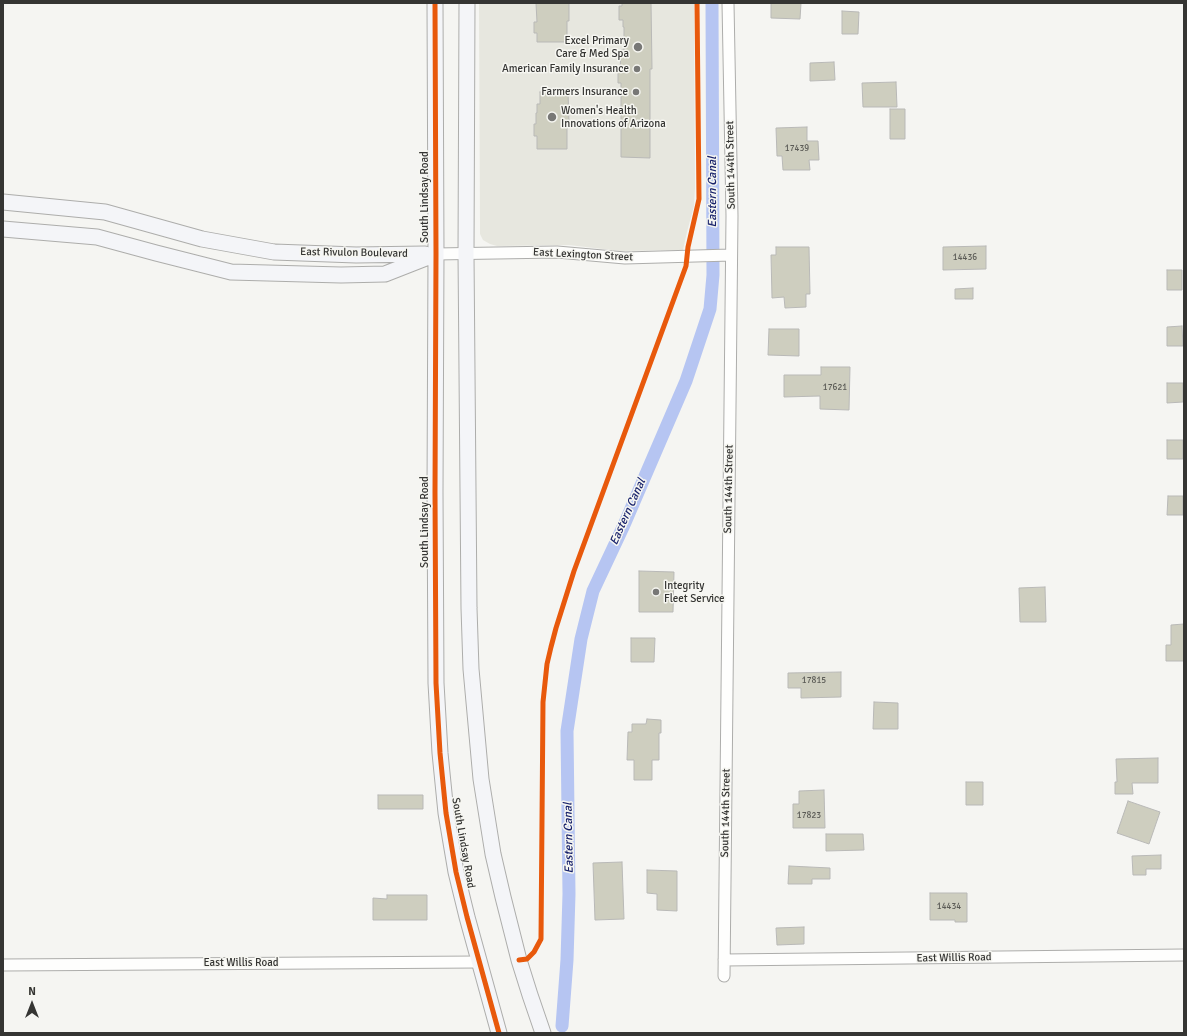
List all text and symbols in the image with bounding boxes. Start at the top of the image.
place label: Excel Primary Care & Med Spa [556,34,629,60]
marker: Excel Primary Care & Med Spa [632,41,644,53]
place label: American Family Insurance [502,62,629,76]
marker: American Family Insurance [632,64,642,74]
place label: Farmers Insurance [541,85,628,99]
marker: Farmers Insurance [631,87,641,97]
place label: Women's Health Innovations of Arizona [561,104,666,130]
marker: Women's Health Innovations of Arizona [546,111,558,123]
street label: South 144th Street [724,120,738,210]
house number: 17439 [785,144,809,154]
street label: South Lindsay Road [418,151,432,243]
water label: Eastern Canal [706,156,720,228]
street label: East Rivulon Boulevard [300,245,408,261]
street label: East Lexington Street [533,246,633,264]
house number: 14436 [953,253,977,263]
house number: 17621 [823,383,847,393]
street label: South 144th Street [722,444,736,534]
street label: South Lindsay Road [418,476,432,568]
water label: Eastern Canal [607,477,649,547]
place label: Integrity Fleet Service [664,579,725,605]
marker: Integrity Fleet Service [651,587,661,597]
house number: 17815 [802,676,826,686]
street label: South 144th Street [719,768,733,858]
street label: South Lindsay Road [449,797,477,889]
water label: Eastern Canal [561,802,577,874]
house number: 17823 [797,811,821,821]
house number: 14434 [937,902,961,912]
street label: East Willis Road [916,951,992,965]
street label: East Willis Road [203,956,279,970]
north arrow [12,984,52,1024]
text: N [28,985,36,998]

